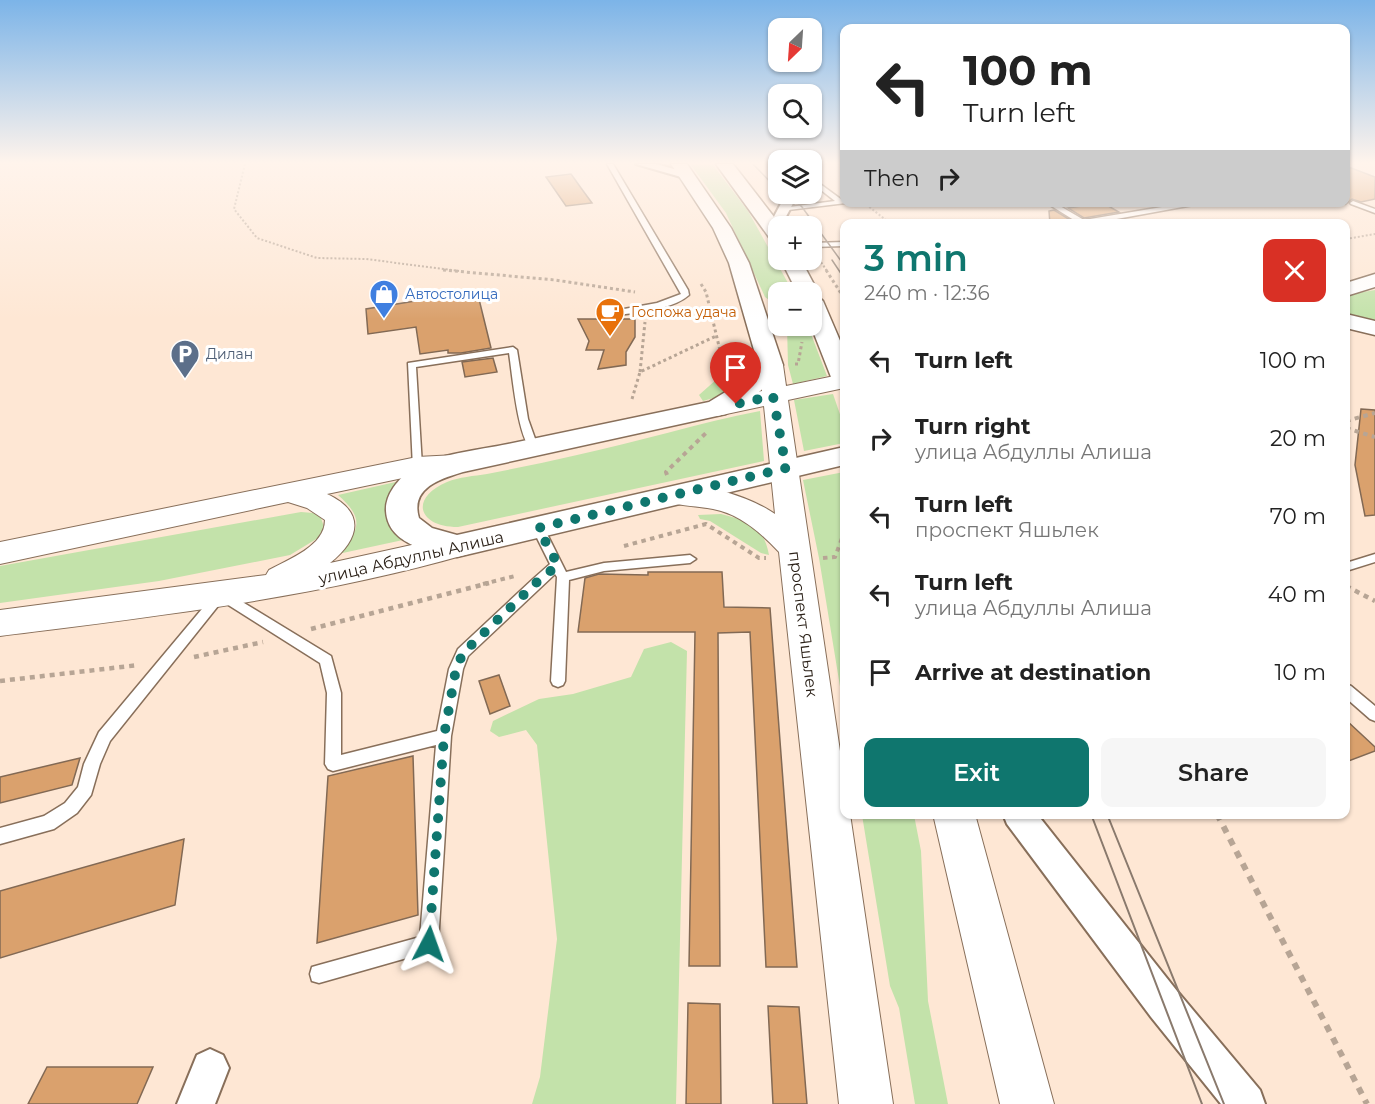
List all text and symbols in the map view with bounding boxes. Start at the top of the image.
north arrow [768,18,822,72]
map controls [768,18,822,336]
text: 100 m [963,44,1092,96]
icon: left [864,48,942,126]
button: search [768,84,822,138]
text: Turn left [963,96,1076,129]
button: layers [768,150,822,204]
icon: right [932,162,965,195]
text: Then [864,165,920,192]
button: + [768,216,822,270]
text: 3 min [864,236,968,280]
button: close [1263,239,1326,302]
shop icon: Автостолица [368,278,400,320]
text: 240 m · 12:36 [864,281,990,305]
button: − [768,282,822,336]
place label: Автостолица [405,285,498,303]
cafe icon: Госпожа удача [594,296,626,338]
place label: Госпожа удача [631,303,737,321]
parking icon: Дилан [169,338,201,380]
pin [710,342,761,404]
icon: left [864,344,897,377]
place label: Дилан [206,345,253,363]
text: Turn left [915,347,1013,374]
text: 100 m [1260,347,1326,374]
icon: arrive [719,351,752,384]
text: Turn right [915,413,1030,440]
icon: right [864,422,897,455]
text: 20 m [1270,425,1326,452]
text: улица Абдуллы Алиша [915,440,1152,464]
text: Turn left [915,491,1013,518]
icon: left [864,500,897,533]
text: 70 m [1270,503,1326,530]
text: проспект Яшьлек [915,518,1099,542]
street label: улица Абдуллы Алиша [316,527,506,588]
street label: проспект Яшьлек [785,550,822,699]
text: Turn left [915,569,1013,596]
icon: left [864,578,897,611]
text: 40 m [1268,581,1326,608]
text: улица Абдуллы Алиша [915,596,1152,620]
icon: arrive [864,656,897,689]
text: Arrive at destination [915,659,1151,686]
text: 10 m [1274,659,1326,686]
button: Exit [864,738,1089,807]
button: Share [1101,738,1326,807]
position arrow [397,912,461,976]

